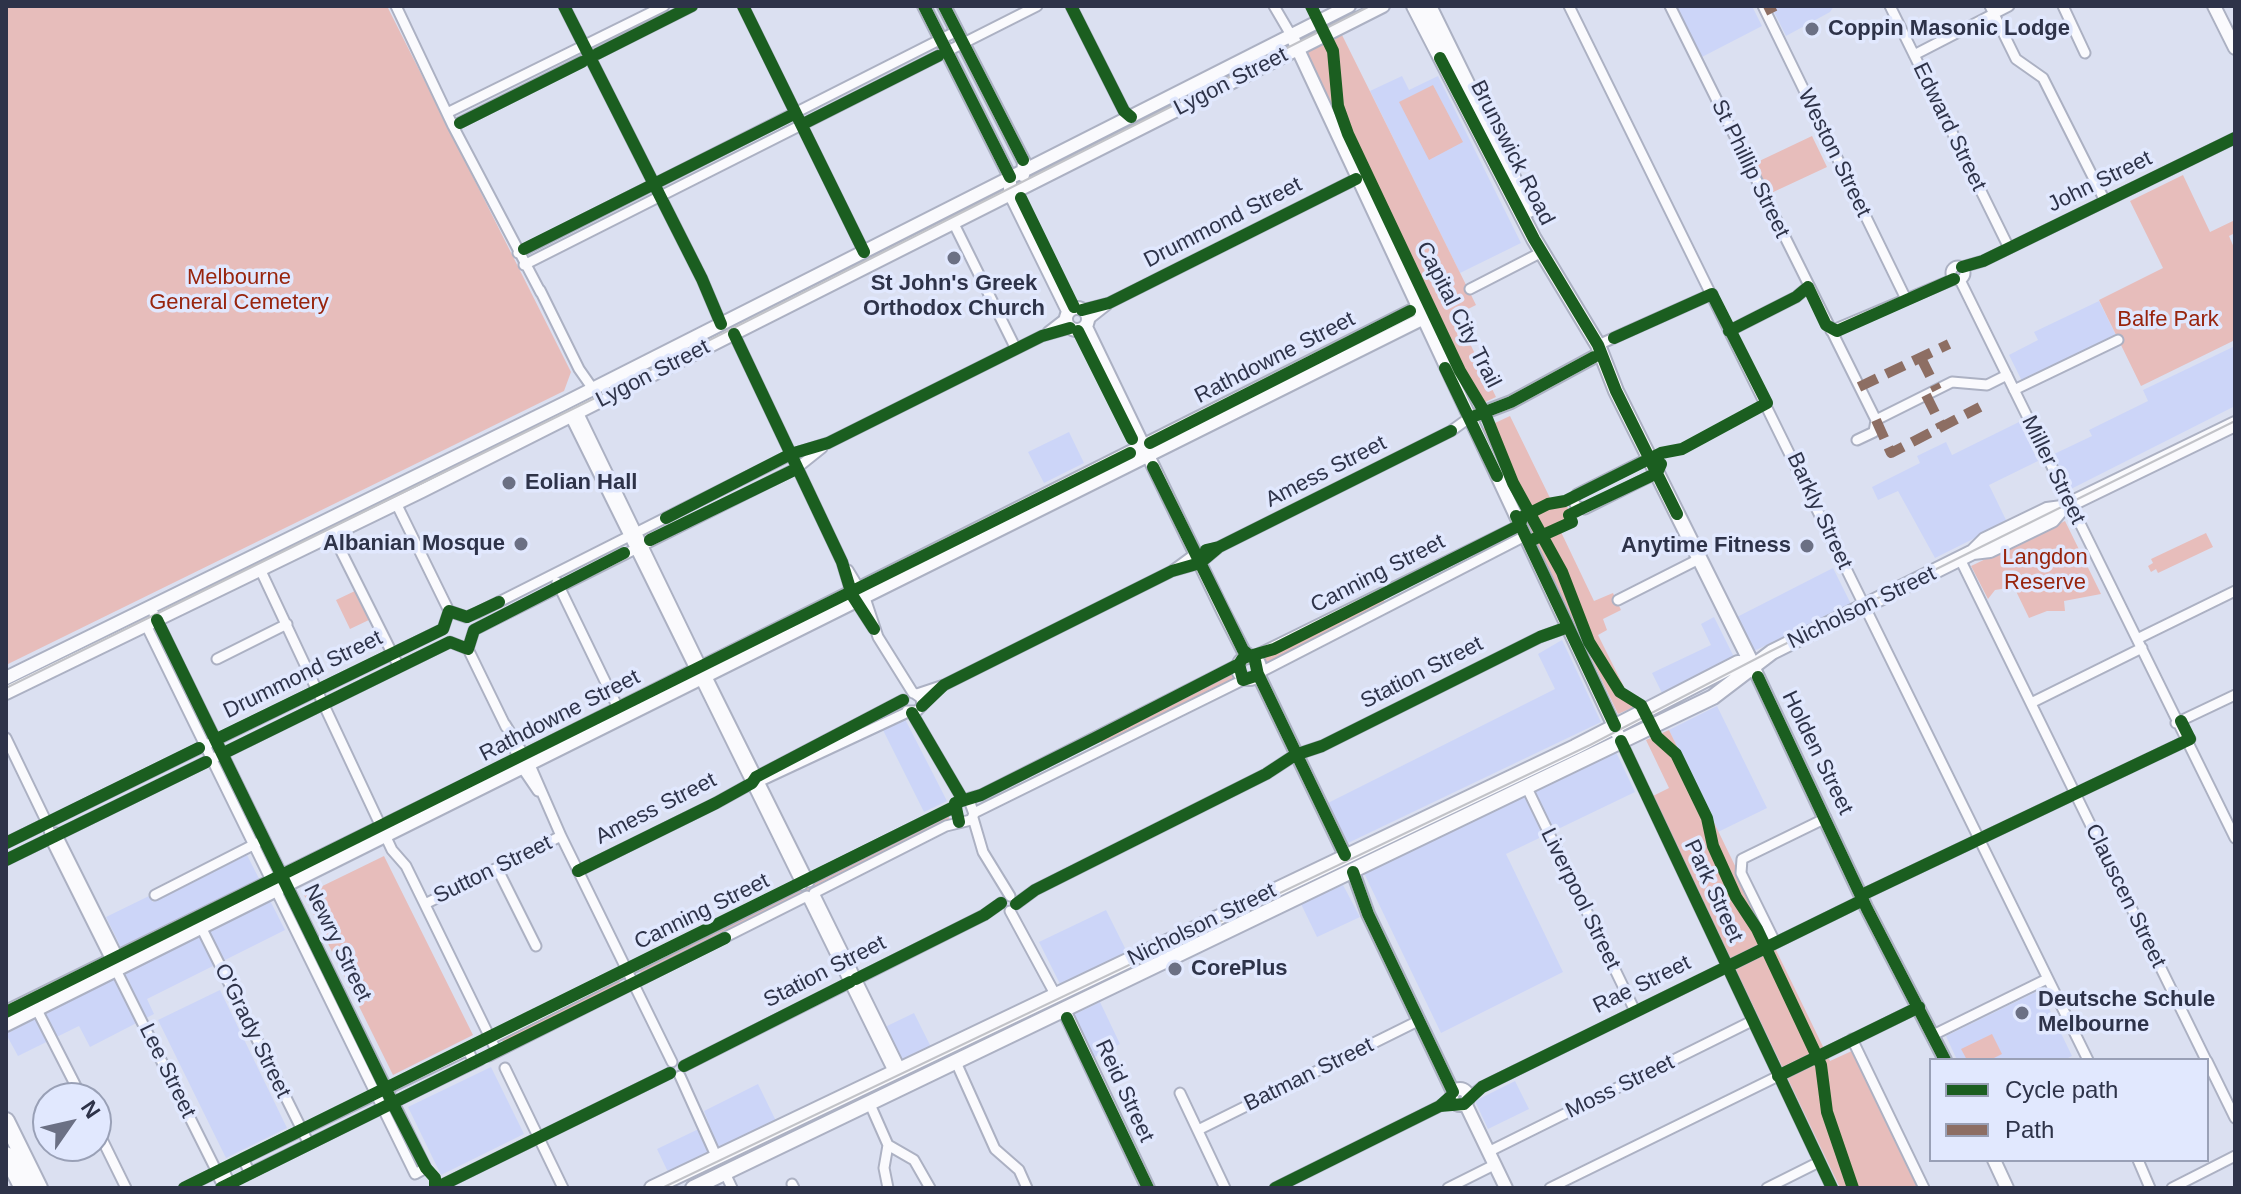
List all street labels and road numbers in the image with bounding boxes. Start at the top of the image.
street label: Lygon Street [1170,42,1292,122]
street label: Edward Street [1907,59,1991,195]
street label: Brunswick Road [1464,76,1560,230]
street label: Weston Street [1792,85,1876,221]
street label: St Phillip Street [1705,96,1795,242]
street label: John Street [2044,145,2156,219]
street label: Drummond Street [1140,172,1306,274]
street label: Capital City Trail [1410,237,1506,393]
street label: Rathdowne Street [1191,306,1359,410]
street label: Lygon Street [592,334,714,414]
street label: Miller Street [2015,411,2091,529]
street label: Amess Street [1261,430,1391,514]
street label: Barkly Street [1780,448,1858,574]
street label: Canning Street [1307,529,1449,619]
street label: Nicholson Street [1784,561,1940,655]
street label: Drummond Street [219,625,387,725]
street label: Station Street [1357,631,1487,715]
street label: Rathdowne Street [476,664,644,768]
street label: Holden Street [1776,687,1858,819]
street label: Amess Street [591,767,721,851]
street label: Clauscen Street [2079,820,2171,972]
street label: Liverpool Street [1534,824,1626,974]
street label: Sutton Street [430,830,556,910]
street label: Park Street [1678,836,1748,946]
street label: Canning Street [630,868,774,956]
street label: Nicholson Street [1124,878,1280,972]
street label: Newry Street [297,880,377,1006]
street label: Station Street [760,930,890,1014]
street label: Rae Street [1589,950,1695,1020]
street label: O'Grady Street [208,960,296,1102]
street label: Lee Street [133,1020,201,1122]
street label: Batman Street [1240,1032,1378,1118]
street label: Reid Street [1089,1036,1159,1146]
street label: Moss Street [1561,1049,1679,1125]

